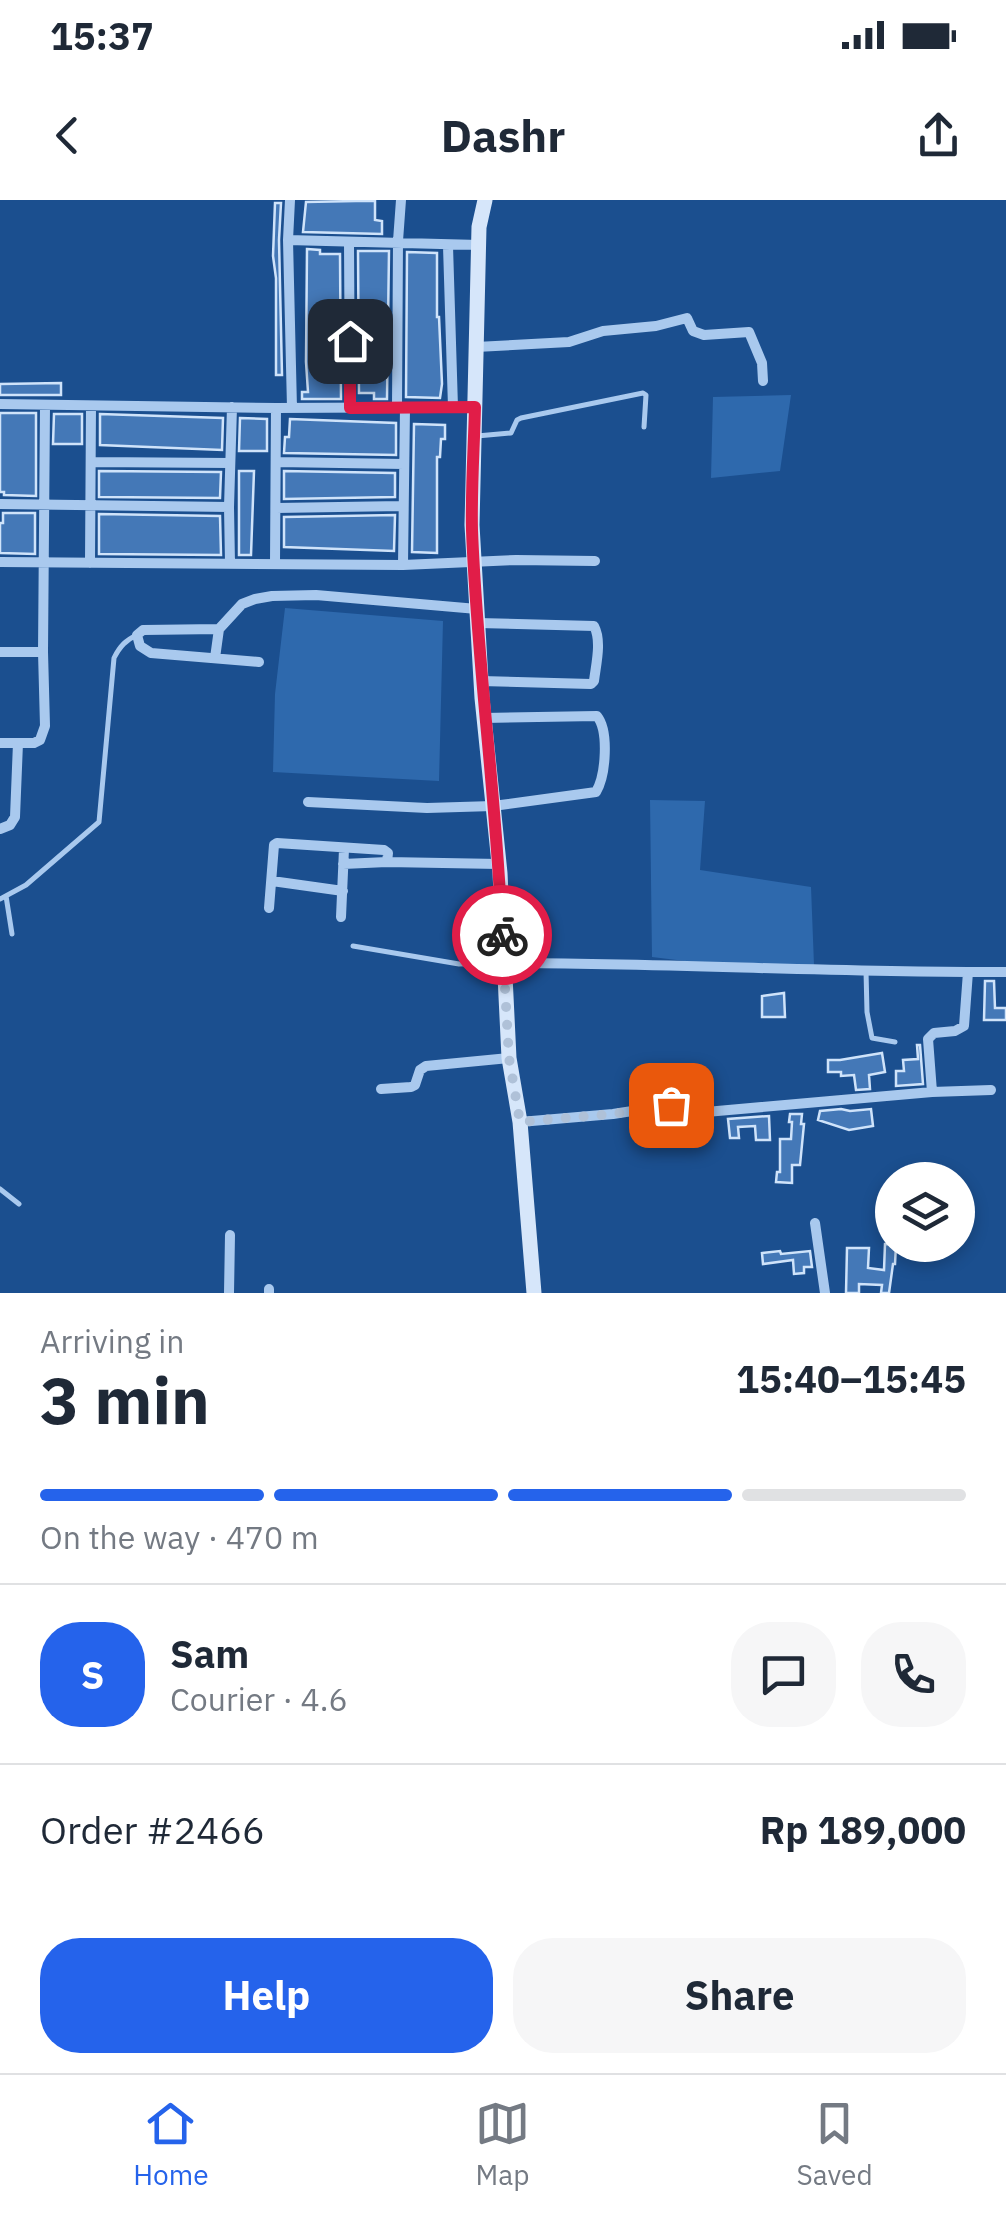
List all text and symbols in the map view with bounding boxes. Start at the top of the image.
text: 15:37 [50,11,154,60]
text: Dashr [441,106,565,164]
icon: back [40,108,95,163]
icon: share [911,108,966,163]
pin [308,299,393,384]
icon: home [323,314,378,369]
courier [452,885,552,985]
icon: bike [475,908,530,963]
pin [629,1063,714,1148]
icon: bag [644,1078,699,1133]
map controls [875,1162,975,1262]
button: layers [875,1162,975,1262]
text: Arriving in [40,1320,185,1362]
text: 15:40–15:45 [736,1354,966,1403]
text: 3 min [40,1357,210,1442]
text: On the way · 470 m [40,1516,319,1558]
button: chat [731,1622,836,1727]
button: phone [861,1622,966,1727]
text: Sam [170,1629,249,1678]
text: S [81,1650,104,1699]
text: Courier · 4.6 [170,1678,348,1720]
text: Order #2466 [40,1805,265,1854]
text: Rp 189,000 [760,1805,966,1854]
button: Help [40,1938,493,2053]
button: Share [513,1938,966,2053]
tab: Home [133,2096,209,2193]
tab: Map [475,2096,530,2193]
tab: Saved [797,2096,873,2193]

